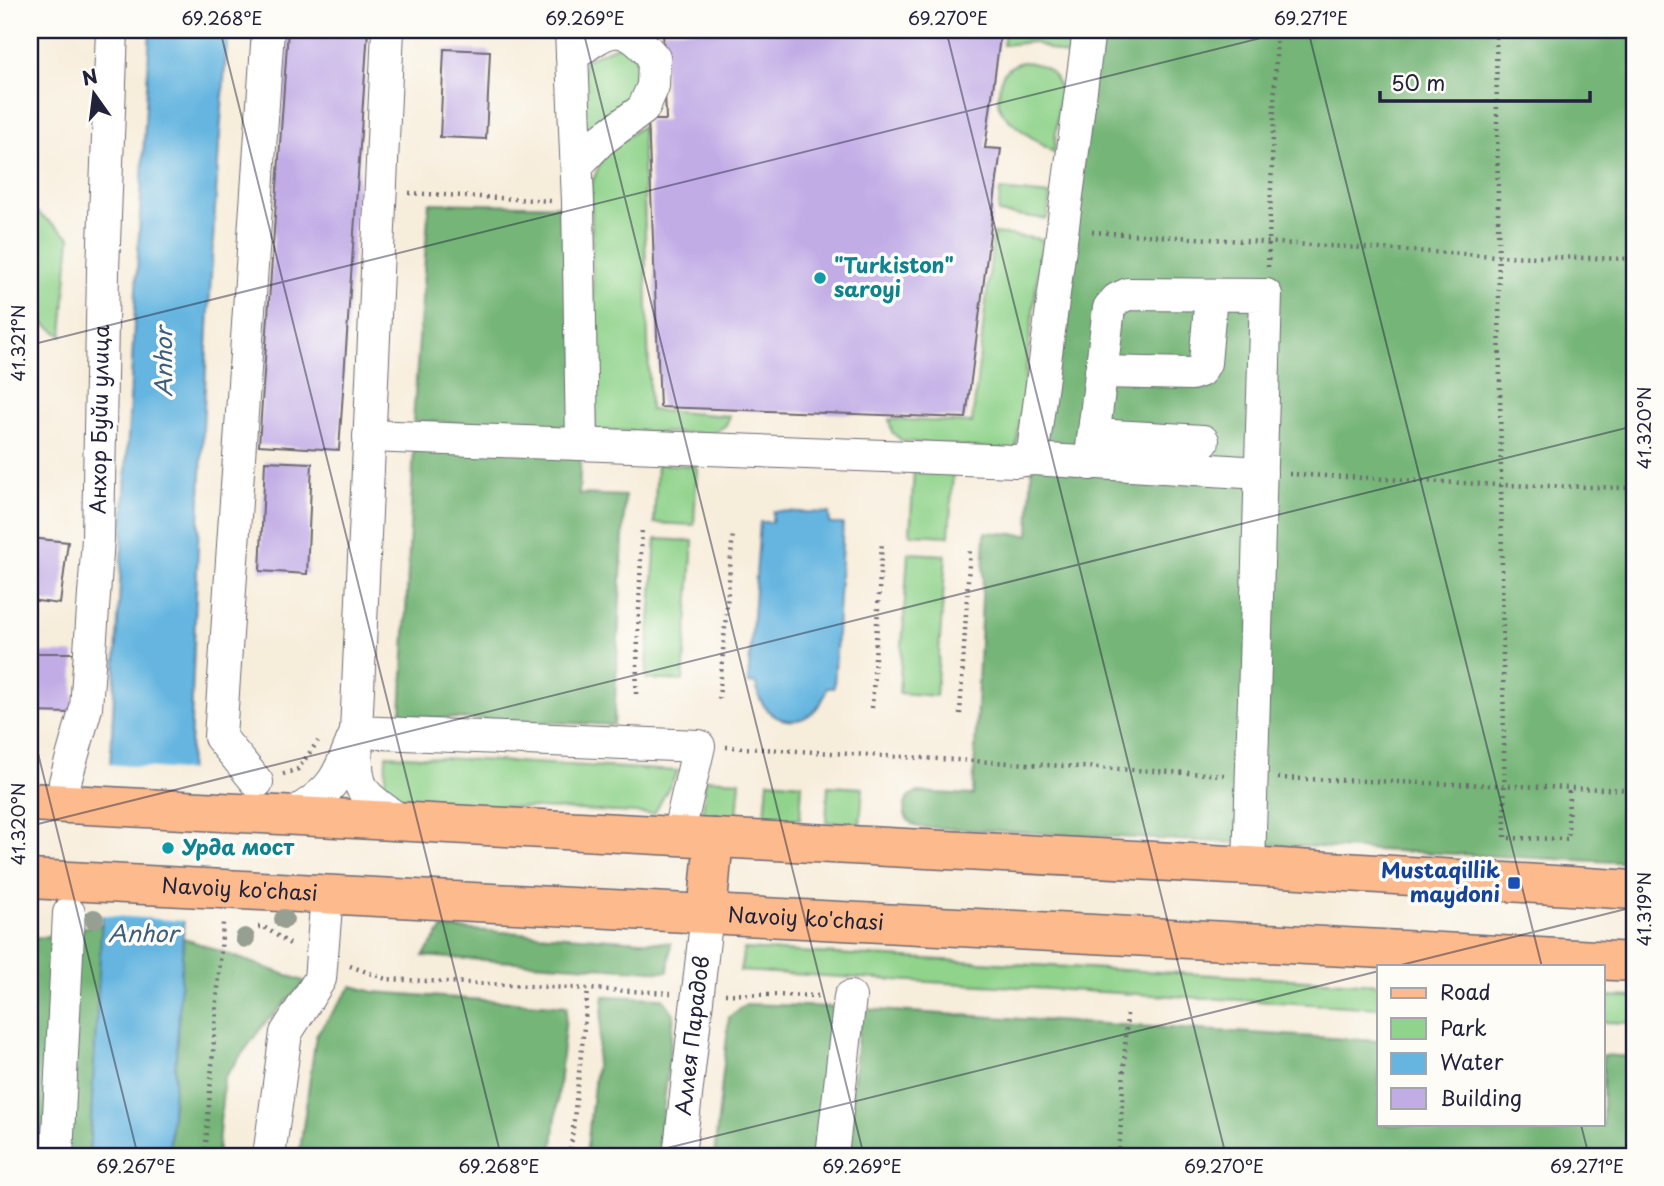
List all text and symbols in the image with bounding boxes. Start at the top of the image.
text: 69.268°E [181,4,263,31]
text: 69.269°E [545,4,625,31]
text: 69.270°E [908,4,988,31]
text: 69.271°E [1274,4,1348,31]
north arrow [60,60,130,130]
scale bar [1380,60,1590,104]
text: N [79,61,100,92]
text: 50 m [1391,66,1445,98]
place label: "Turkiston" saroyi [834,248,954,304]
marker: "Turkiston" saroyi [812,270,828,286]
text: 41.321°N [4,304,31,382]
street label: Анхор Буйи улица [80,323,116,514]
water label: Anhor [145,324,180,397]
text: 41.320°N [1630,386,1657,470]
text: 41.320°N [4,782,31,866]
place label: Урда мост [181,830,295,862]
marker: Урда мост [160,840,176,856]
place label: Mustaqillik maydoni [1381,853,1500,909]
street label: Navoiy ko'chasi [161,868,319,908]
text: 41.319°N [1630,872,1657,946]
marker: Mustaqillik maydoni [1506,875,1522,891]
street label: Navoiy ko'chasi [727,897,885,937]
water label: Anhor [108,915,181,950]
street label: Аллея Парадов [666,954,716,1117]
legend [1377,965,1604,1126]
text: Road [1440,975,1491,1007]
text: Park [1440,1011,1487,1043]
text: Water [1440,1045,1504,1077]
text: Building [1440,1081,1522,1113]
text: 69.267°E [96,1152,176,1179]
text: 69.268°E [458,1152,540,1179]
text: 69.269°E [822,1152,902,1179]
text: 69.270°E [1184,1152,1264,1179]
text: 69.271°E [1550,1152,1624,1179]

